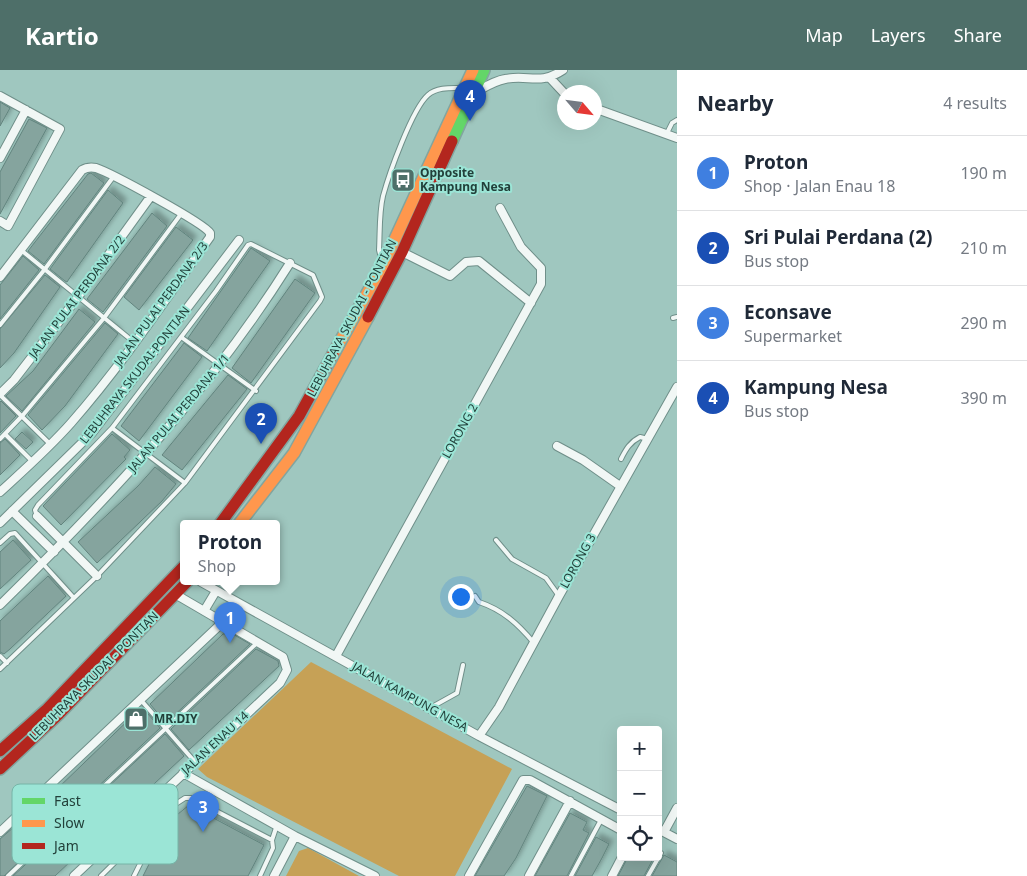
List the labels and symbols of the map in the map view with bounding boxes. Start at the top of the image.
pin: 4 [454,80,486,121]
north arrow [557,85,602,130]
place label: Opposite Kampung Nesa [420,164,511,195]
bus stop icon: Opposite Kampung Nesa [390,167,416,193]
street label: JALAN PULAI PERDANA 2/2 [24,232,129,363]
street label: LEBUHRAYA SKUDAI - PONTIAN [303,236,400,400]
street label: JALAN PULAI PERDANA 2/3 [109,238,212,370]
street label: LEBUHRAYA SKUDAI-PONTIAN [76,303,194,447]
street label: JALAN PULAI PERDANA 1/1 [123,350,233,476]
street label: LORONG 2 [438,400,482,461]
pin: 2 [245,403,277,444]
street label: LORONG 3 [556,530,600,591]
your location [448,584,474,610]
pin: 1 [214,602,246,643]
street label: LEBUHRAYA SKUDAI - PONTIAN [25,607,162,744]
street label: JALAN KAMPUNG NESA [348,657,472,736]
shop icon: MR.DIY [123,706,149,732]
street label: JALAN ENAU 14 [177,707,252,779]
place label: MR.DIY [154,710,198,727]
legend [12,784,178,864]
text: Fast [54,791,81,810]
pin: 3 [187,791,219,832]
text: Slow [54,813,85,832]
text: Jam [52,836,79,855]

